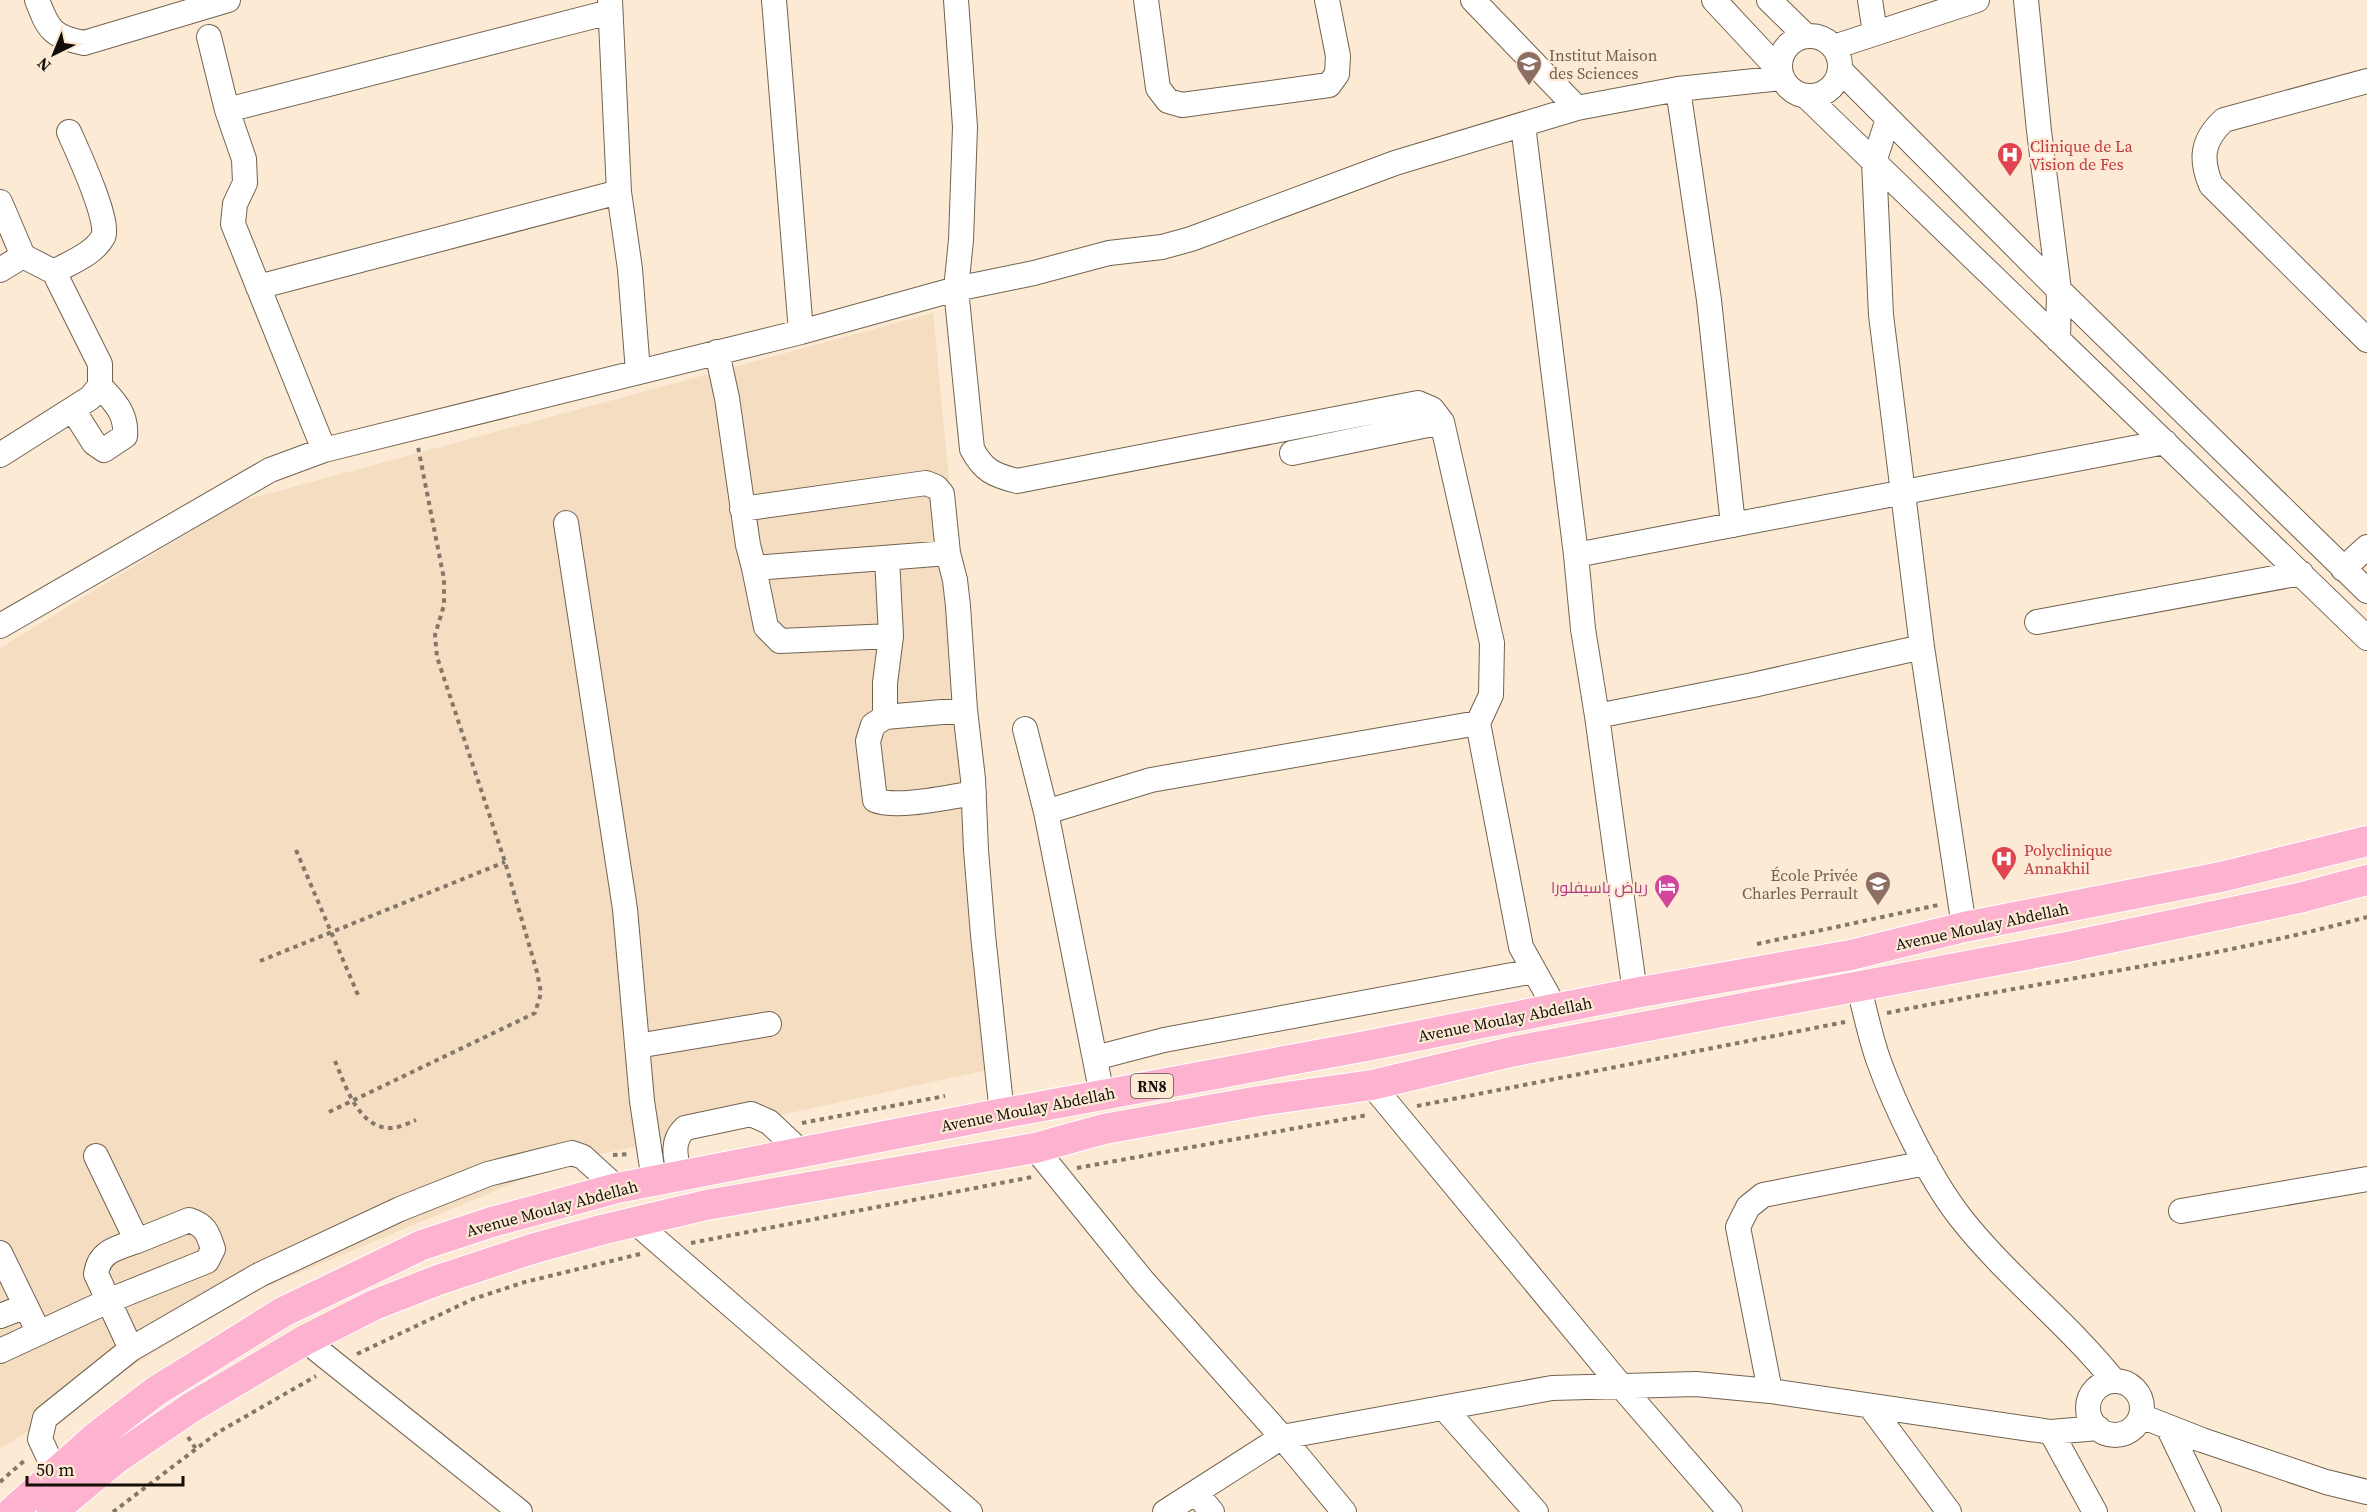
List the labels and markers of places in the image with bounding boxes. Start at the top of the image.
place label: Institut Maison des Sciences [1549,44,1658,84]
school or university icon: Institut Maison des Sciences [1514,49,1544,87]
place label: Clinique de La Vision de Fes [2030,135,2134,175]
hospital icon: Clinique de La Vision de Fes [1995,140,2025,178]
place label: Polyclinique Annakhil [2024,839,2112,879]
hospital icon: Polyclinique Annakhil [1989,844,2019,882]
place label: École Privée Charles Perrault [1742,864,1859,904]
school or university icon: École Privée Charles Perrault [1863,869,1893,907]
hotel icon: رياض باسيفلورا [1652,872,1682,910]
place label: رياض باسيفلورا [1551,876,1648,898]

